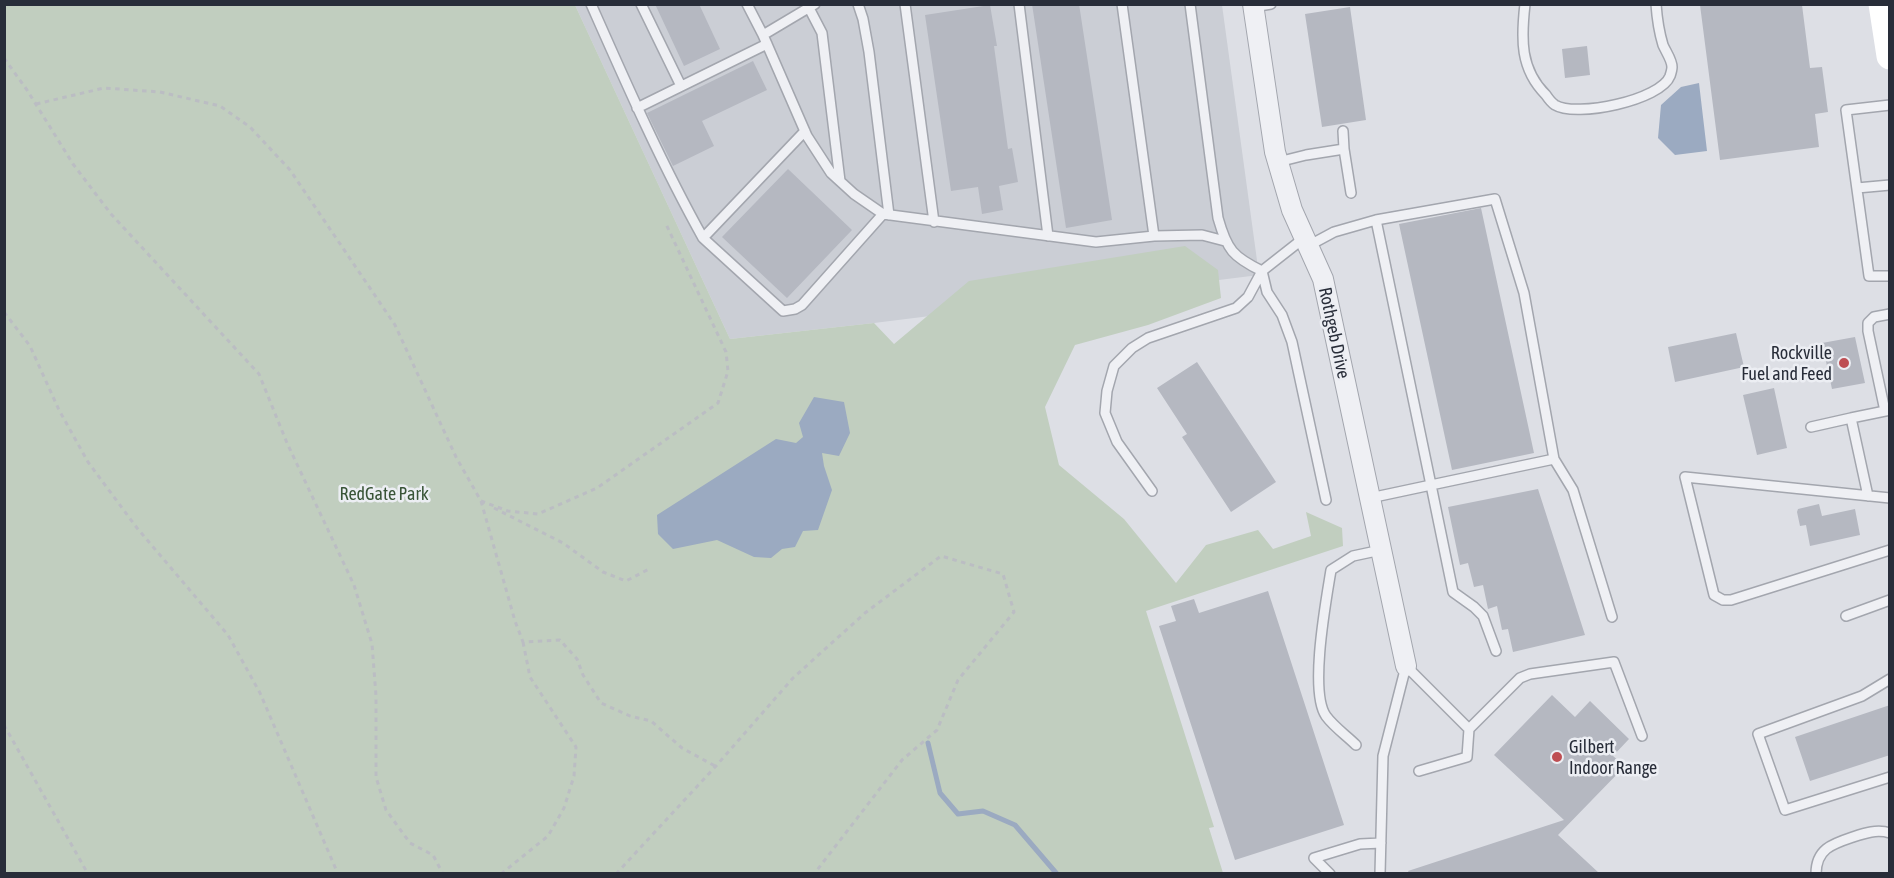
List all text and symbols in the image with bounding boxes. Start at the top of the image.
street label: Rothgeb Drive [1314,285,1354,381]
place label: Rockville Fuel and Feed [1741,342,1832,385]
marker: Rockville Fuel and Feed [1837,356,1851,370]
park label: RedGate Park [339,483,429,505]
place label: Gilbert Indoor Range [1569,736,1657,778]
marker: Gilbert Indoor Range [1550,750,1564,764]

